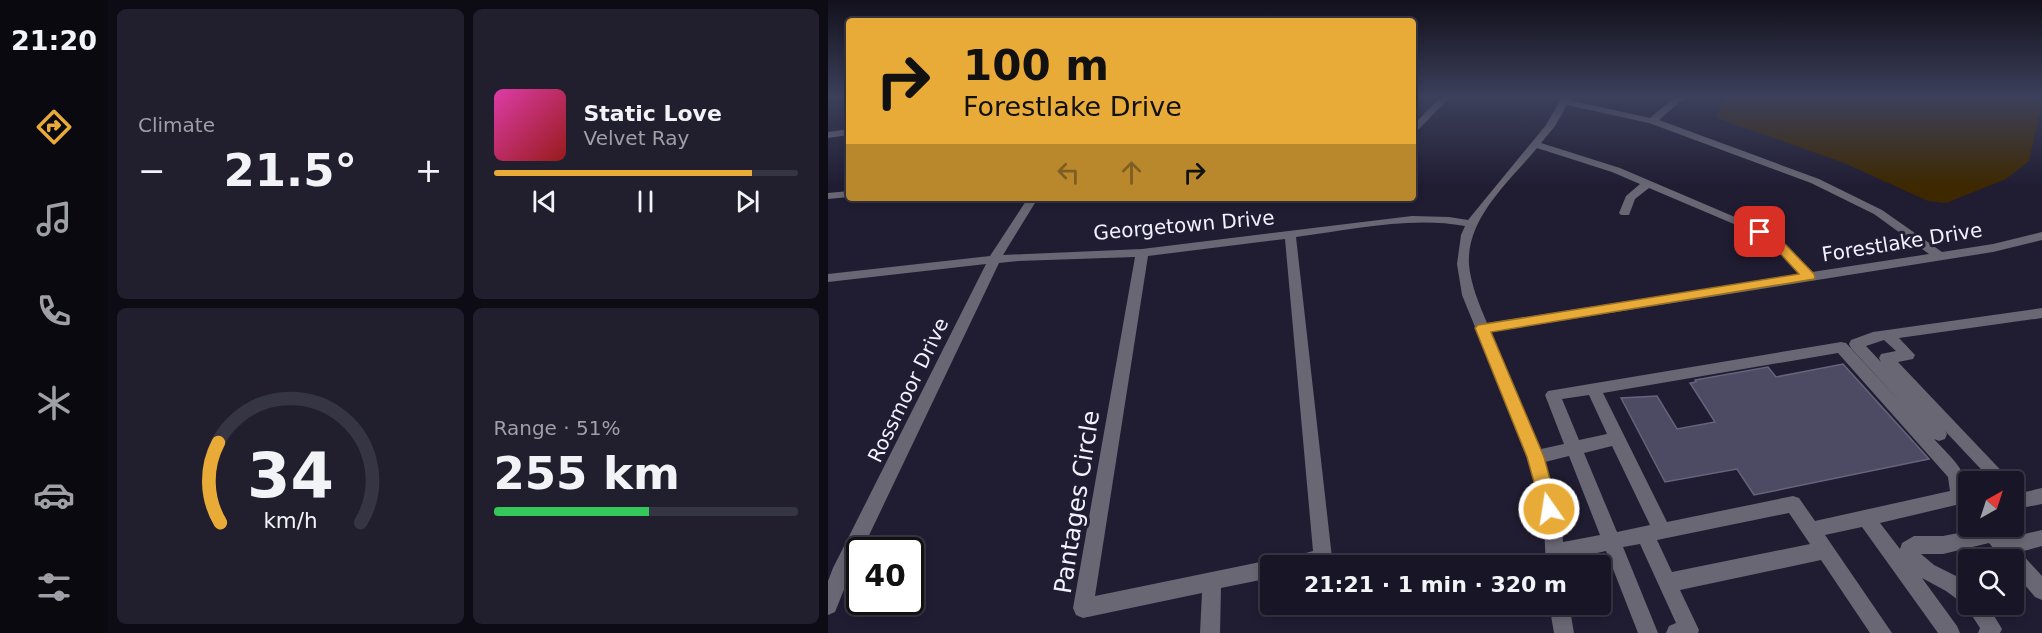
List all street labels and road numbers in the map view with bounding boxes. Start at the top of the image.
street label: Georgetown Drive [1092,205,1276,245]
street label: Forestlake Drive [1820,217,1984,267]
street label: Rossmoor Drive [863,314,953,466]
street label: Pantages Circle [1049,408,1105,596]

